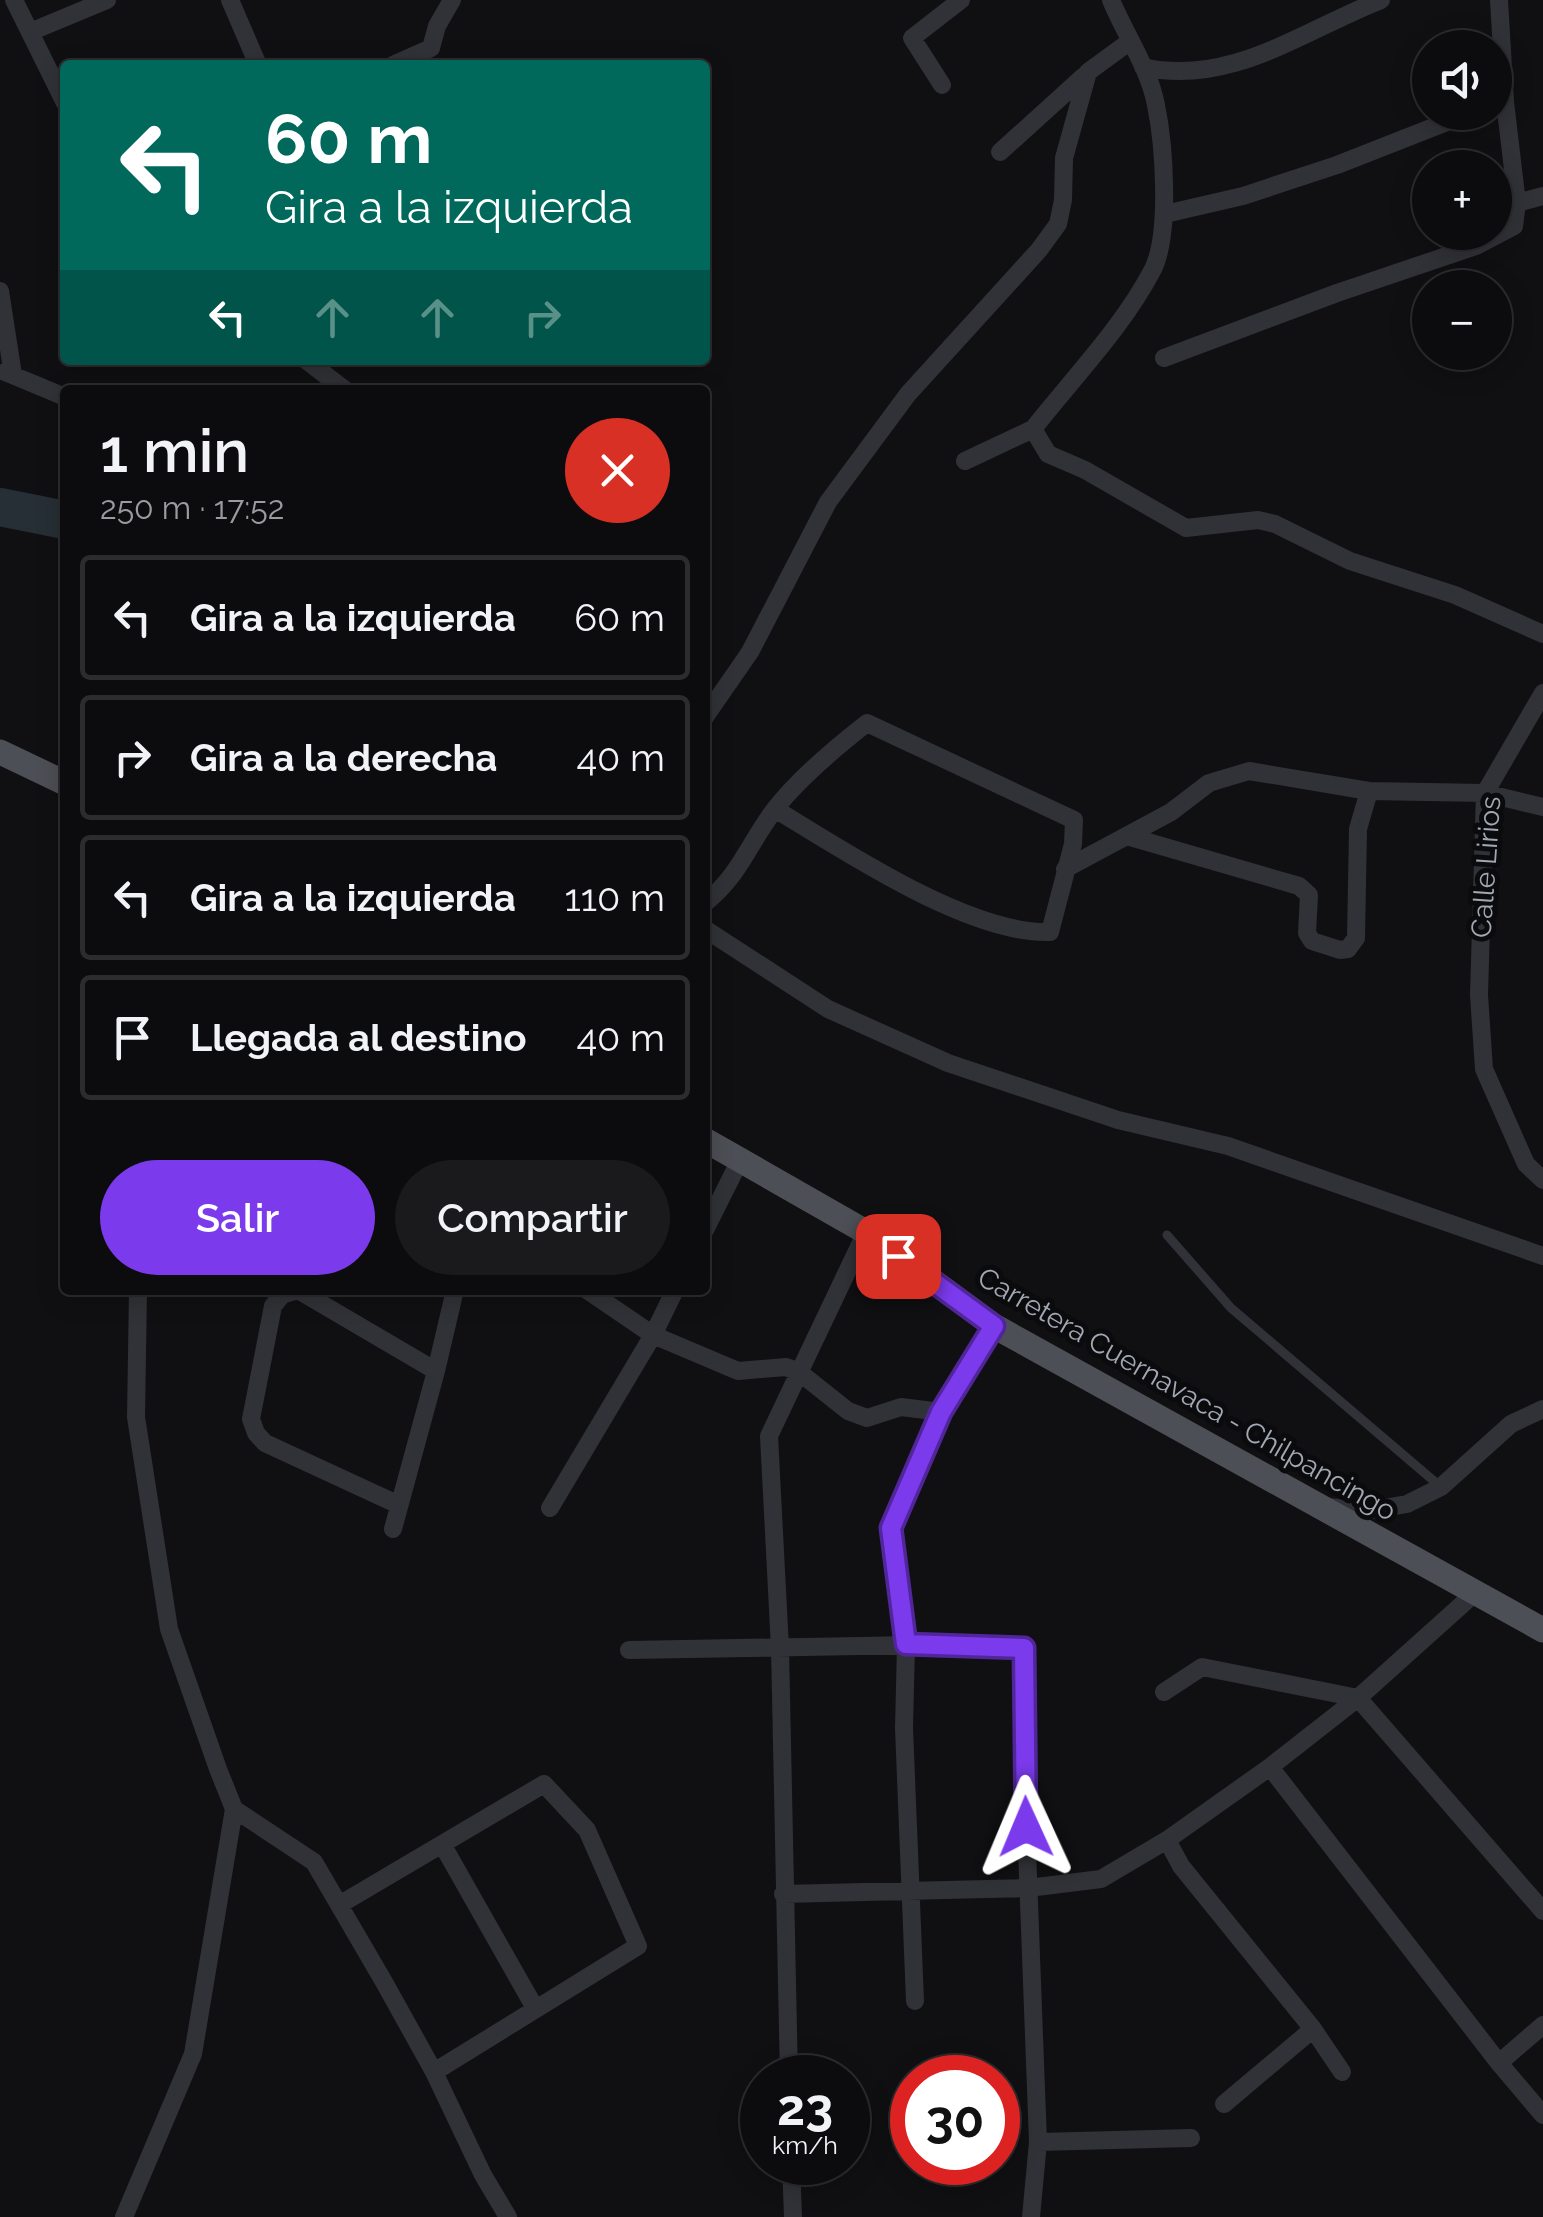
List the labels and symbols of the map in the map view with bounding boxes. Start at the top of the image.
street label: Calle Lirios [1465,795,1507,939]
pin [856,1214,941,1299]
street label: Carretera Cuernavaca - Chilpancingo [972,1260,1402,1528]
position arrow [974,1775,1078,1879]
speed limit sign: 30 [890,2055,1020,2185]

